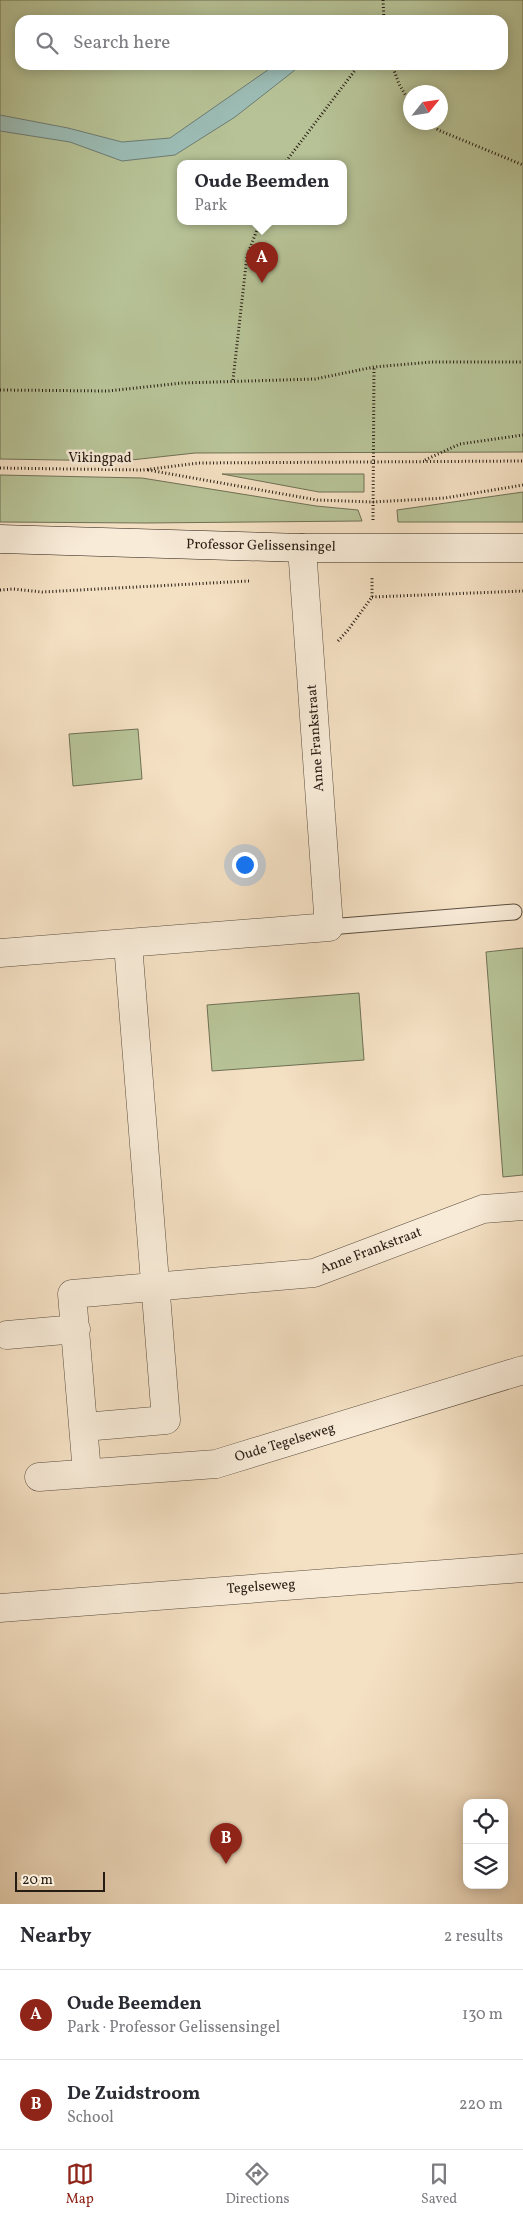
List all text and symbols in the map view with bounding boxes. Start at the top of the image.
search box [15,15,508,70]
icon: search [33,29,61,57]
text: Search here [73,30,170,56]
north arrow [403,85,448,130]
popup [177,160,347,225]
text: Oude Beemden [195,169,329,195]
text: Park [195,195,227,217]
pin: A [246,242,278,283]
street label: Vikingpad [68,449,132,468]
street label: Professor Gelissensingel [186,535,336,557]
street label: Anne Frankstraat [303,684,329,792]
your location [232,852,258,878]
street label: Anne Frankstraat [317,1223,425,1279]
street label: Oude Tegelseweg [233,1419,337,1467]
street label: Tegelseweg [226,1575,296,1599]
map controls [463,1799,508,1889]
button: locate [463,1799,508,1844]
pin: B [210,1823,242,1864]
button: layers [463,1844,508,1889]
scale bar [15,1869,105,1892]
text: 20 m [22,1871,53,1890]
text: Nearby [20,1922,91,1951]
text: 2 results [444,1926,503,1948]
text: Oude Beemden [67,1991,202,2017]
text: A [30,2004,42,2026]
text: 130 m [462,2004,503,2026]
text: Park · Professor Gelissensingel [67,2017,280,2039]
text: De Zuidstroom [67,2081,200,2107]
text: B [31,2094,41,2116]
text: 220 m [459,2094,503,2116]
text: School [67,2107,114,2129]
tab: Map [66,2160,94,2209]
tab: Directions [225,2160,290,2209]
tab: Saved [421,2160,457,2209]

